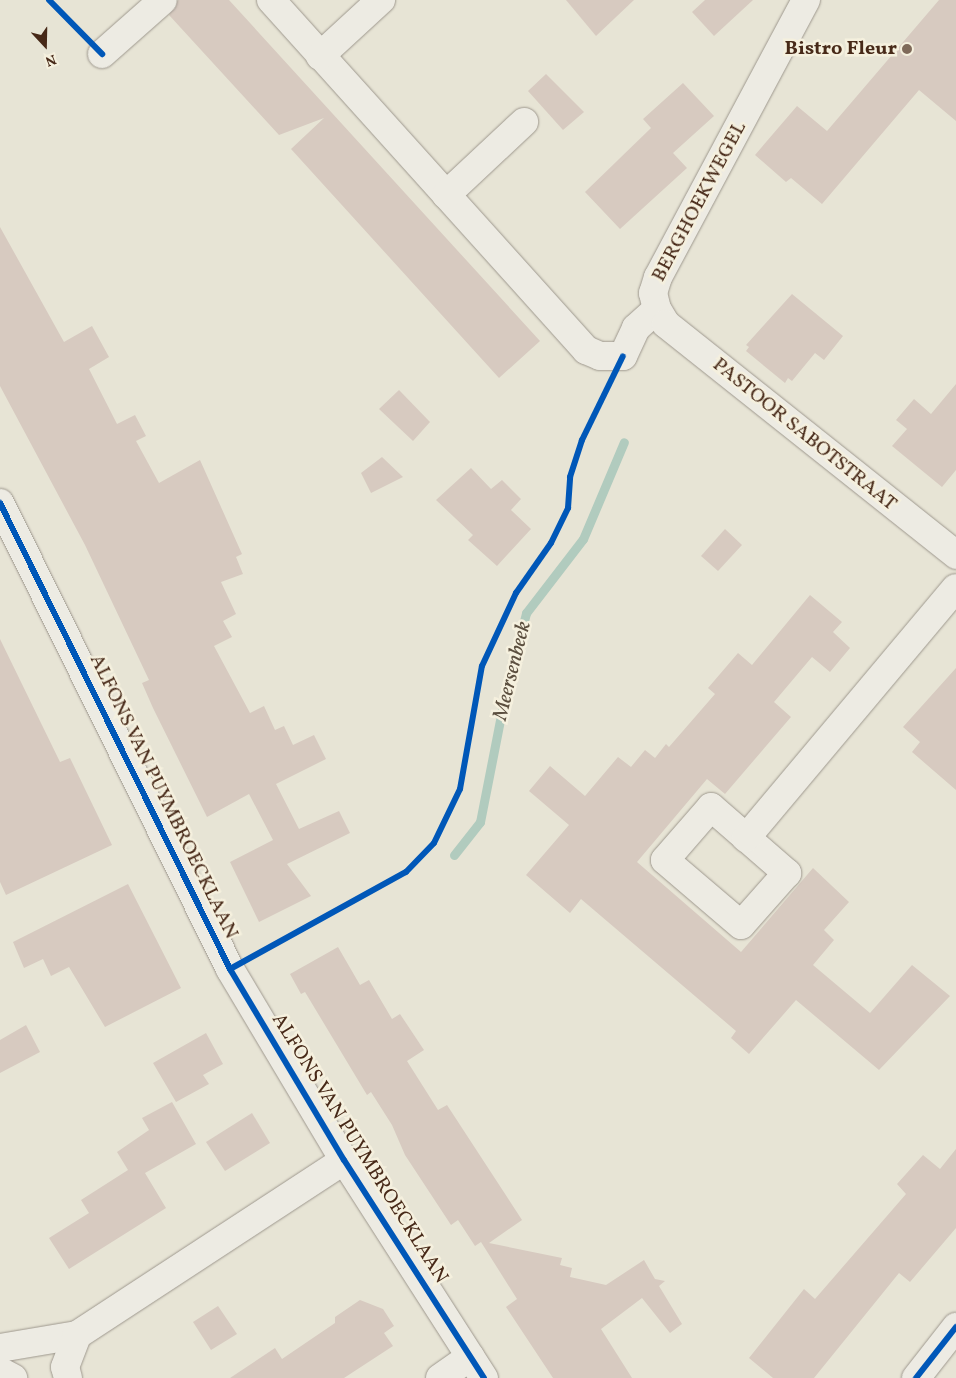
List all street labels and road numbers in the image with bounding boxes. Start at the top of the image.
street label: BERGHOEKWEGEL [648,118,752,286]
street label: PASTOOR SABOTSTRAAT [707,353,901,517]
street label: ALFONS VAN PUYMBROECKLAAN [83,651,243,943]
street label: ALFONS VAN PUYMBROECKLAAN [266,1009,452,1289]

